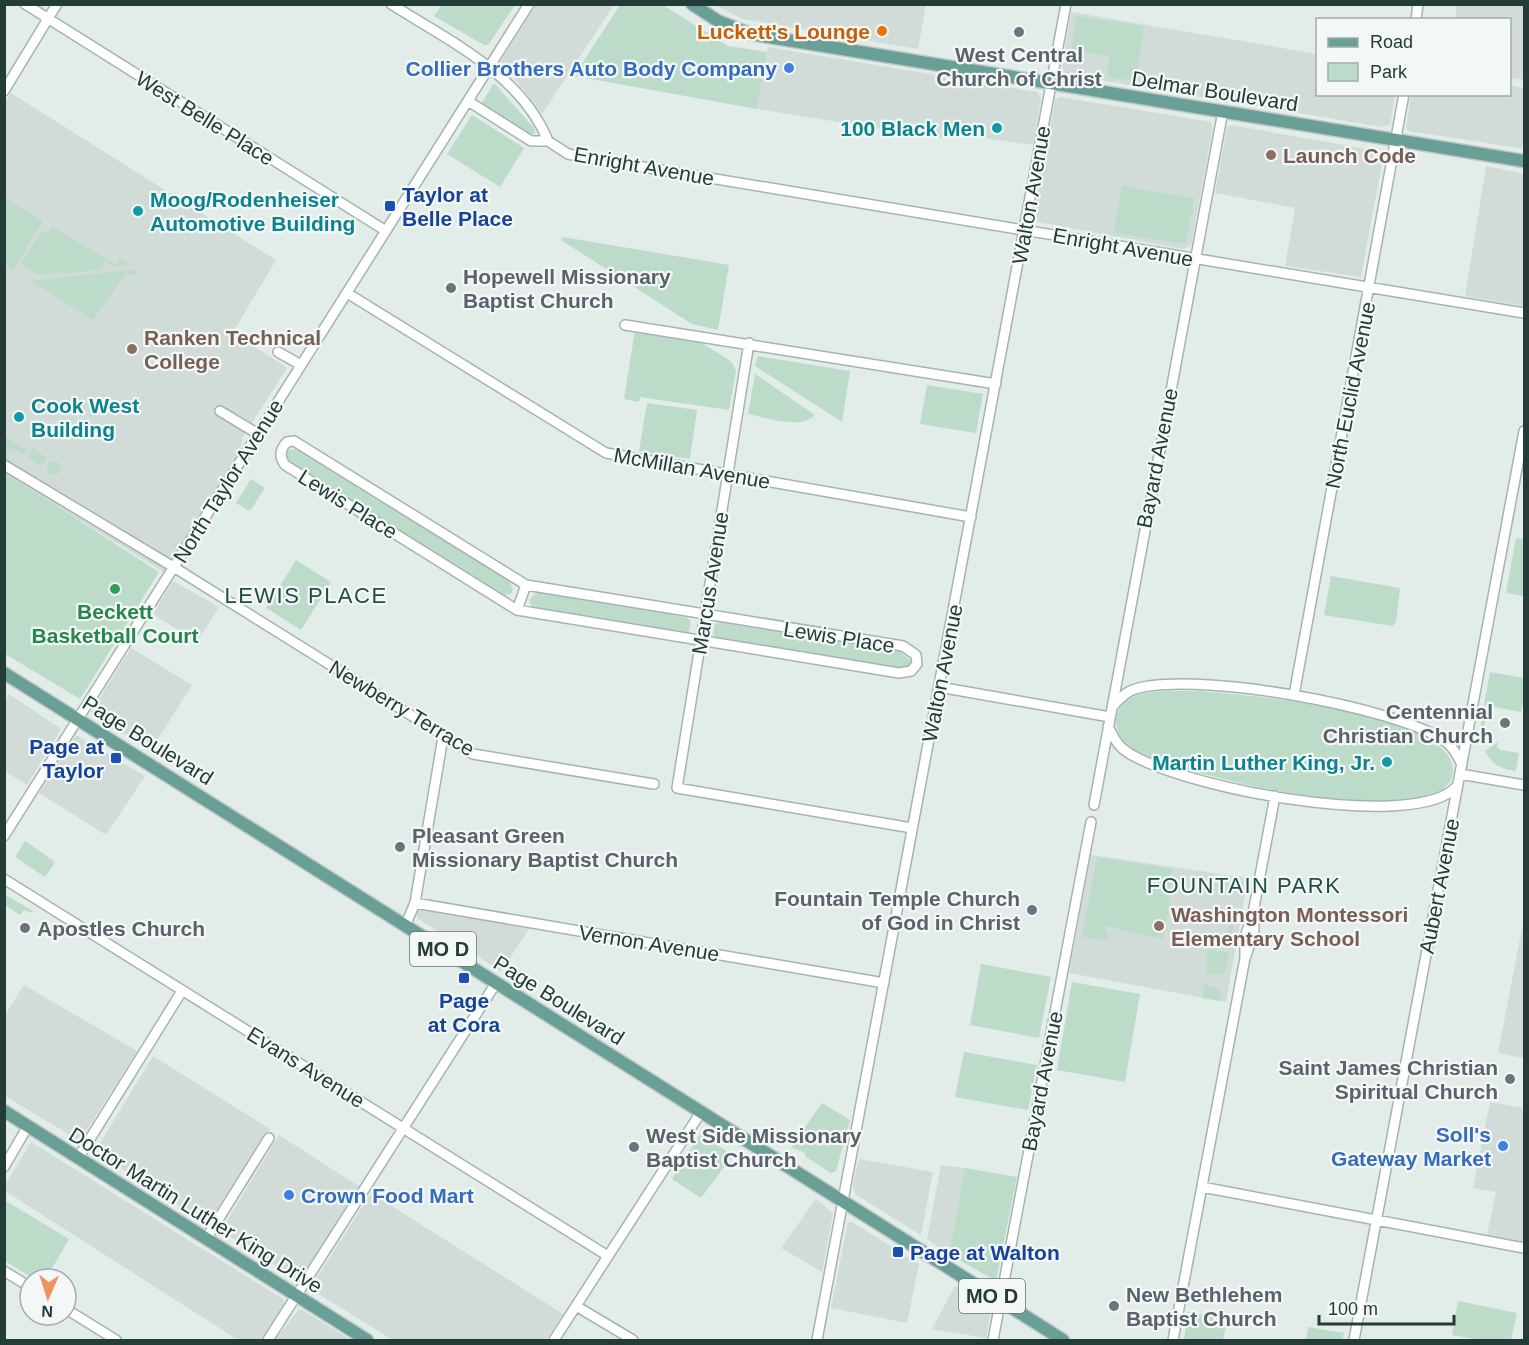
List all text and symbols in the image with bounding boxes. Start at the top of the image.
legend [1316,18,1511,96]
place label: Luckett's Lounge [697,20,870,43]
marker: Luckett's Lounge [875,24,889,38]
marker: West Central Church of Christ [1012,25,1026,39]
text: Road [1370,32,1413,52]
place label: West Central Church of Christ [936,43,1102,90]
place label: Collier Brothers Auto Body Company [406,57,777,80]
marker: Collier Brothers Auto Body Company [782,61,796,75]
text: Park [1370,62,1408,82]
street label: West Belle Place [132,66,278,170]
street label: Delmar Boulevard [1130,66,1300,116]
place label: 100 Black Men [840,117,985,140]
marker: 100 Black Men [990,121,1004,135]
street label: Walton Avenue [1008,124,1054,266]
street label: Enright Avenue [572,142,716,190]
place label: Launch Code [1283,144,1416,167]
marker: Launch Code [1264,148,1278,162]
place label: Taylor at Belle Place [402,183,513,230]
place label: Moog/Rodenheiser Automotive Building [150,188,355,235]
marker: Taylor at Belle Place [383,199,397,213]
marker: Moog/Rodenheiser Automotive Building [131,204,145,218]
street label: Enright Avenue [1051,223,1195,271]
place label: Hopewell Missionary Baptist Church [463,265,671,312]
marker: Hopewell Missionary Baptist Church [444,281,458,295]
street label: North Euclid Avenue [1321,300,1379,490]
place label: Ranken Technical College [144,326,321,373]
marker: Ranken Technical College [125,342,139,356]
street label: Bayard Avenue [1132,386,1182,530]
place label: Cook West Building [31,394,139,441]
street label: North Taylor Avenue [168,395,288,567]
marker: Cook West Building [12,410,26,424]
street label: McMillan Avenue [612,443,772,493]
street label: Lewis Place [294,465,402,543]
street label: Marcus Avenue [687,510,733,656]
marker: Beckett Basketball Court [108,582,122,596]
district label: LEWIS PLACE [224,583,388,608]
place label: Beckett Basketball Court [32,600,198,647]
street label: Walton Avenue [917,602,967,744]
street label: Lewis Place [782,617,896,657]
street label: Newberry Terrace [325,656,479,760]
street label: Page Boulevard [79,691,217,789]
place label: Centennial Christian Church [1323,700,1493,747]
marker: Centennial Christian Church [1498,716,1512,730]
place label: Page at Taylor [29,735,104,782]
marker: Page at Taylor [109,751,123,765]
place label: Martin Luther King, Jr. [1152,751,1375,774]
marker: Martin Luther King, Jr. [1380,755,1394,769]
street label: Aubert Avenue [1415,816,1463,956]
place label: Pleasant Green Missionary Baptist Church [412,824,678,871]
marker: Pleasant Green Missionary Baptist Church [393,840,407,854]
district label: FOUNTAIN PARK [1147,873,1341,898]
place label: Fountain Temple Church of God in Christ [774,887,1020,934]
marker: Fountain Temple Church of God in Christ [1025,903,1039,917]
place label: Washington Montessori Elementary School [1171,903,1408,950]
place label: Apostles Church [37,917,205,940]
marker: Washington Montessori Elementary School [1152,919,1166,933]
marker: Apostles Church [18,921,32,935]
street label: Vernon Avenue [577,921,721,965]
road number: MO D [410,932,476,966]
street label: Page Boulevard [490,951,628,1049]
marker: Page at Cora [457,971,471,985]
place label: Page at Cora [428,989,500,1036]
street label: Bayard Avenue [1017,1009,1067,1153]
street label: Evans Avenue [243,1022,369,1112]
place label: Saint James Christian Spiritual Church [1279,1056,1498,1103]
marker: Saint James Christian Spiritual Church [1503,1072,1517,1086]
street label: Doctor Martin Luther King Drive [65,1122,327,1298]
place label: Soll's Gateway Market [1331,1123,1491,1170]
place label: West Side Missionary Baptist Church [646,1124,862,1171]
marker: Soll's Gateway Market [1496,1139,1510,1153]
marker: West Side Missionary Baptist Church [627,1140,641,1154]
place label: Crown Food Mart [301,1184,474,1207]
marker: Crown Food Mart [282,1188,296,1202]
place label: Page at Walton [910,1241,1060,1264]
marker: Page at Walton [891,1245,905,1259]
north arrow [18,1267,78,1327]
road number: MO D [959,1279,1025,1313]
place label: New Bethlehem Baptist Church [1126,1283,1282,1330]
scale bar [1319,1288,1454,1326]
marker: New Bethlehem Baptist Church [1107,1299,1121,1313]
text: 100 m [1328,1299,1378,1319]
text: N [41,1303,53,1320]

